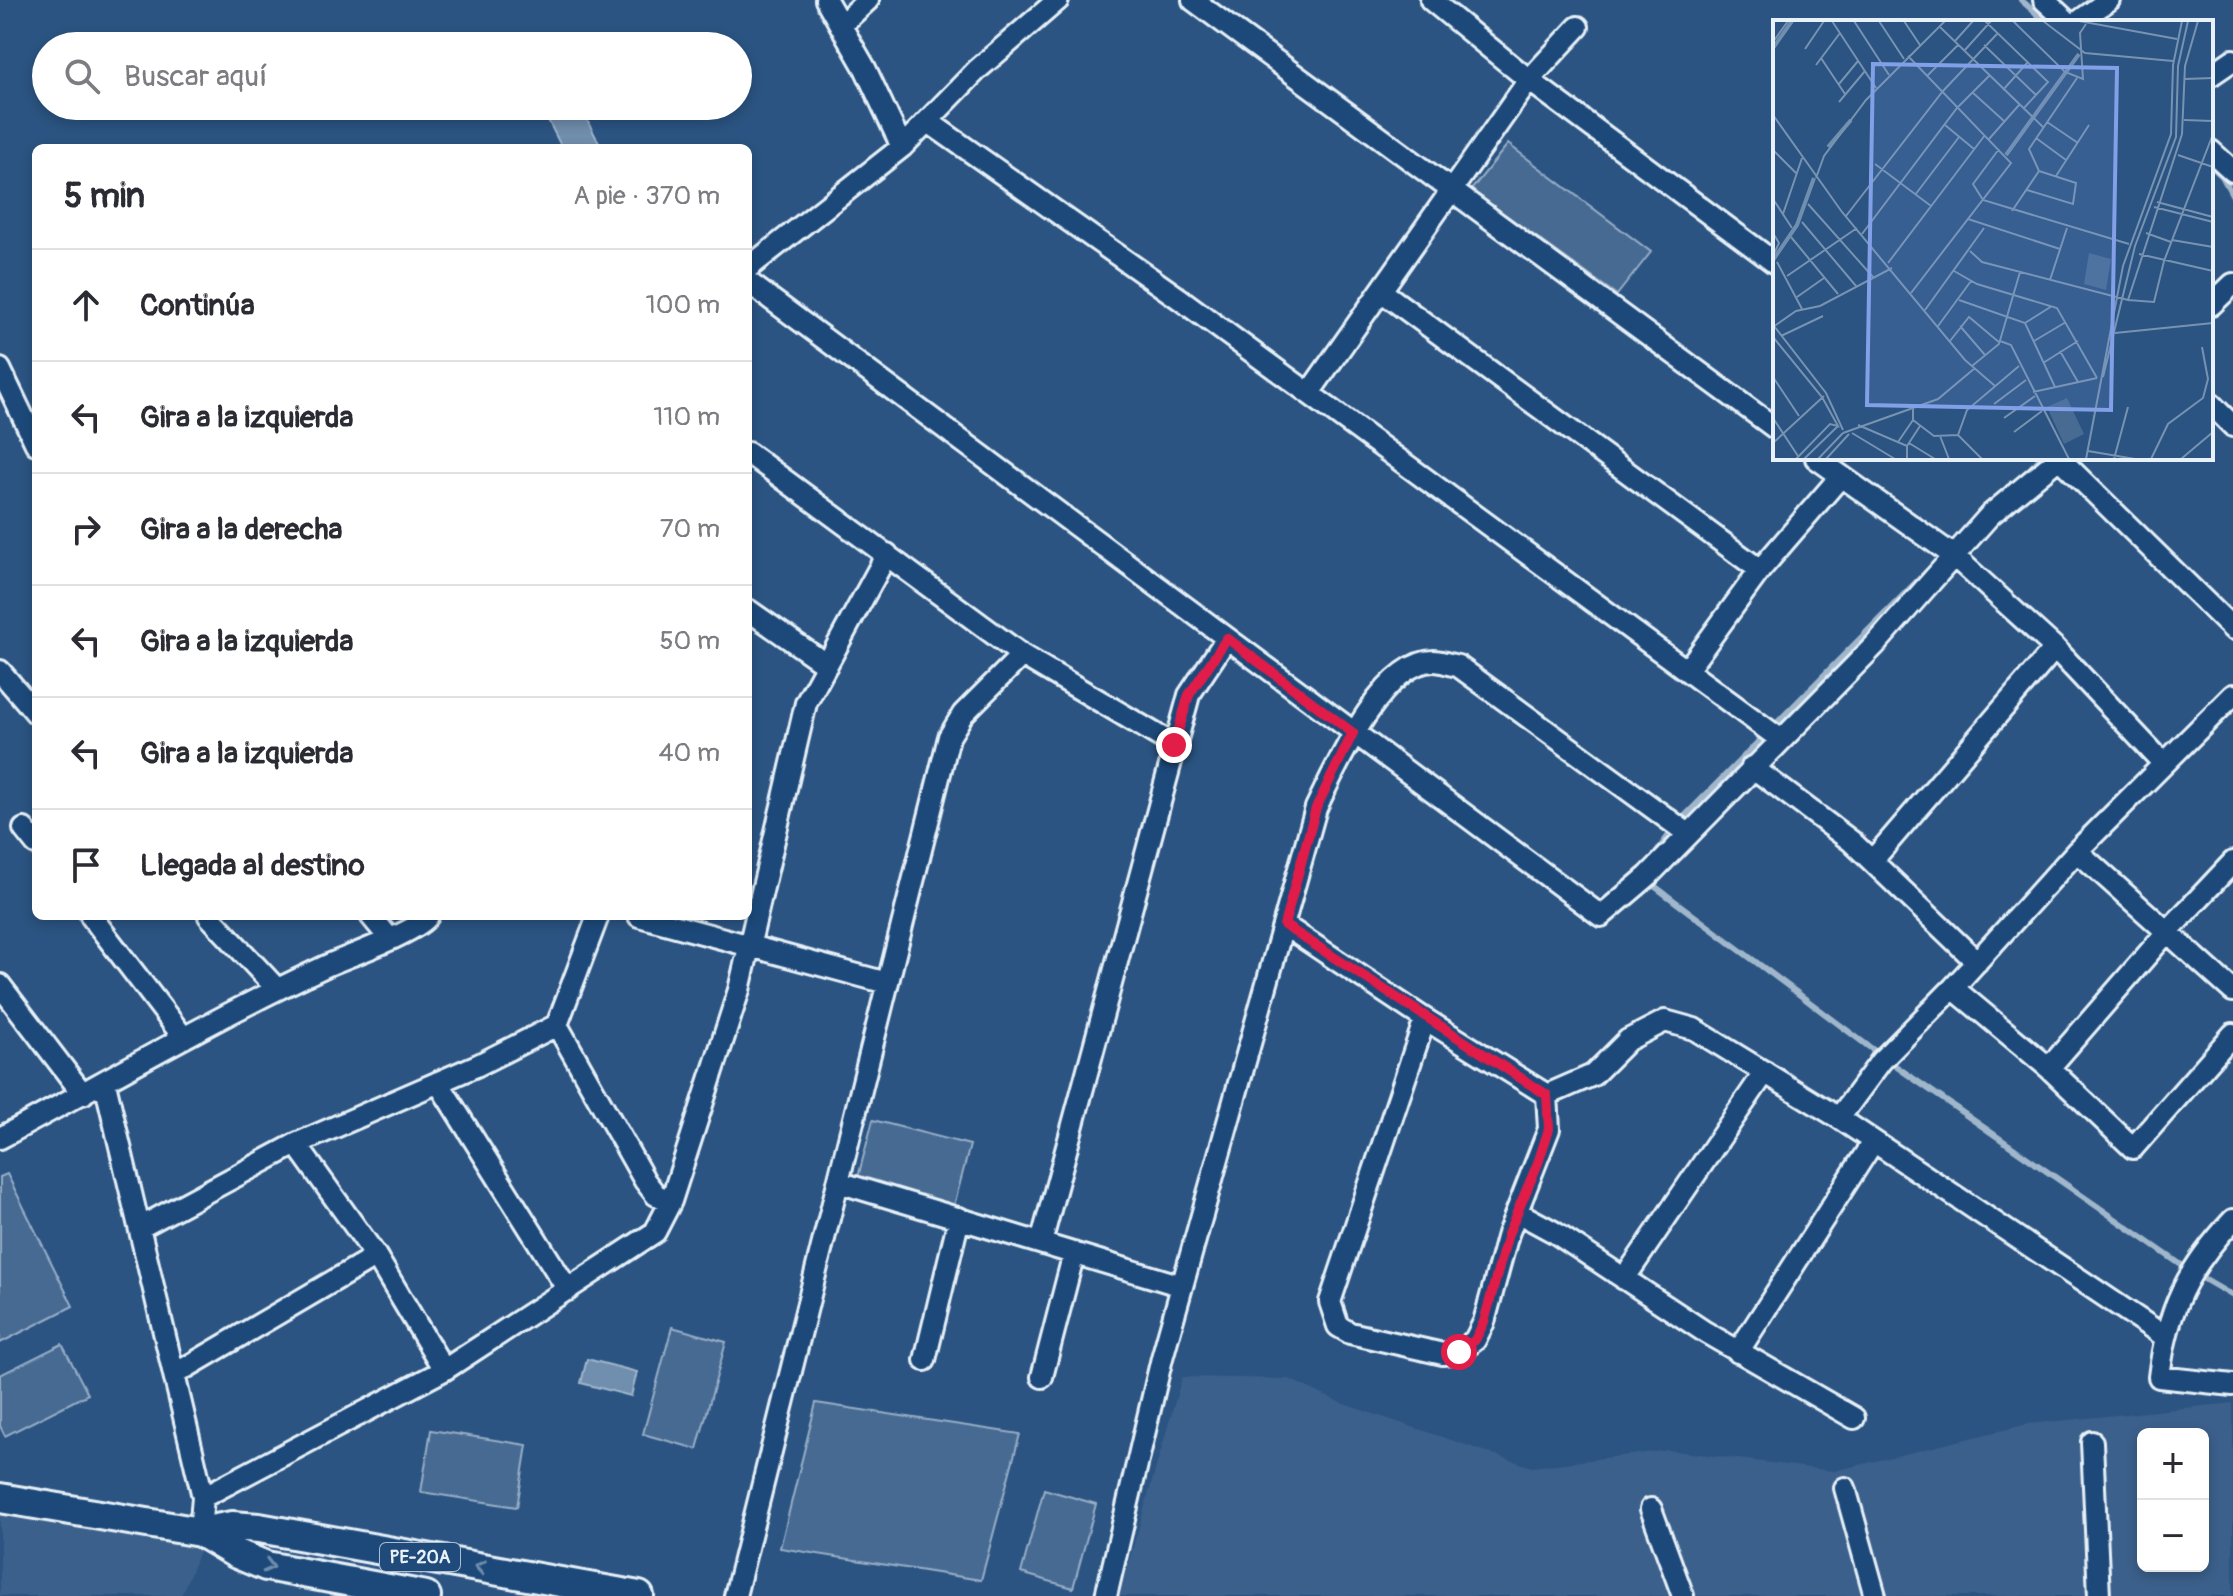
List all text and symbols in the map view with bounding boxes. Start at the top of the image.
inset map [1773,20,2213,460]
search box [32,32,752,120]
icon: search [60,54,104,98]
text: Buscar aquí [124,58,267,95]
text: 5 min [64,175,145,218]
text: A pie · 370 m [573,180,720,212]
icon: ahead [64,283,108,327]
text: Continúa [140,287,255,324]
text: 100 m [646,289,720,321]
icon: left [64,395,108,439]
text: Gira a la izquierda [140,399,353,436]
text: 110 m [653,401,720,433]
icon: right [64,507,108,551]
text: Gira a la derecha [140,511,342,548]
text: 70 m [660,513,720,545]
icon: left [64,619,108,663]
text: Gira a la izquierda [140,623,353,660]
text: 50 m [659,625,720,657]
route end [1156,727,1192,763]
icon: left [64,731,108,775]
text: Gira a la izquierda [140,735,353,772]
text: 40 m [658,737,720,769]
icon: arrive [64,843,108,887]
text: Llegada al destino [140,847,365,884]
route start [1441,1334,1477,1370]
map controls [2137,1428,2209,1572]
button: + [2137,1428,2209,1500]
button: − [2137,1500,2209,1572]
road number: PE-20A [380,1543,460,1571]
one-way arrow [262,1556,276,1573]
one-way arrow [473,1560,487,1577]

